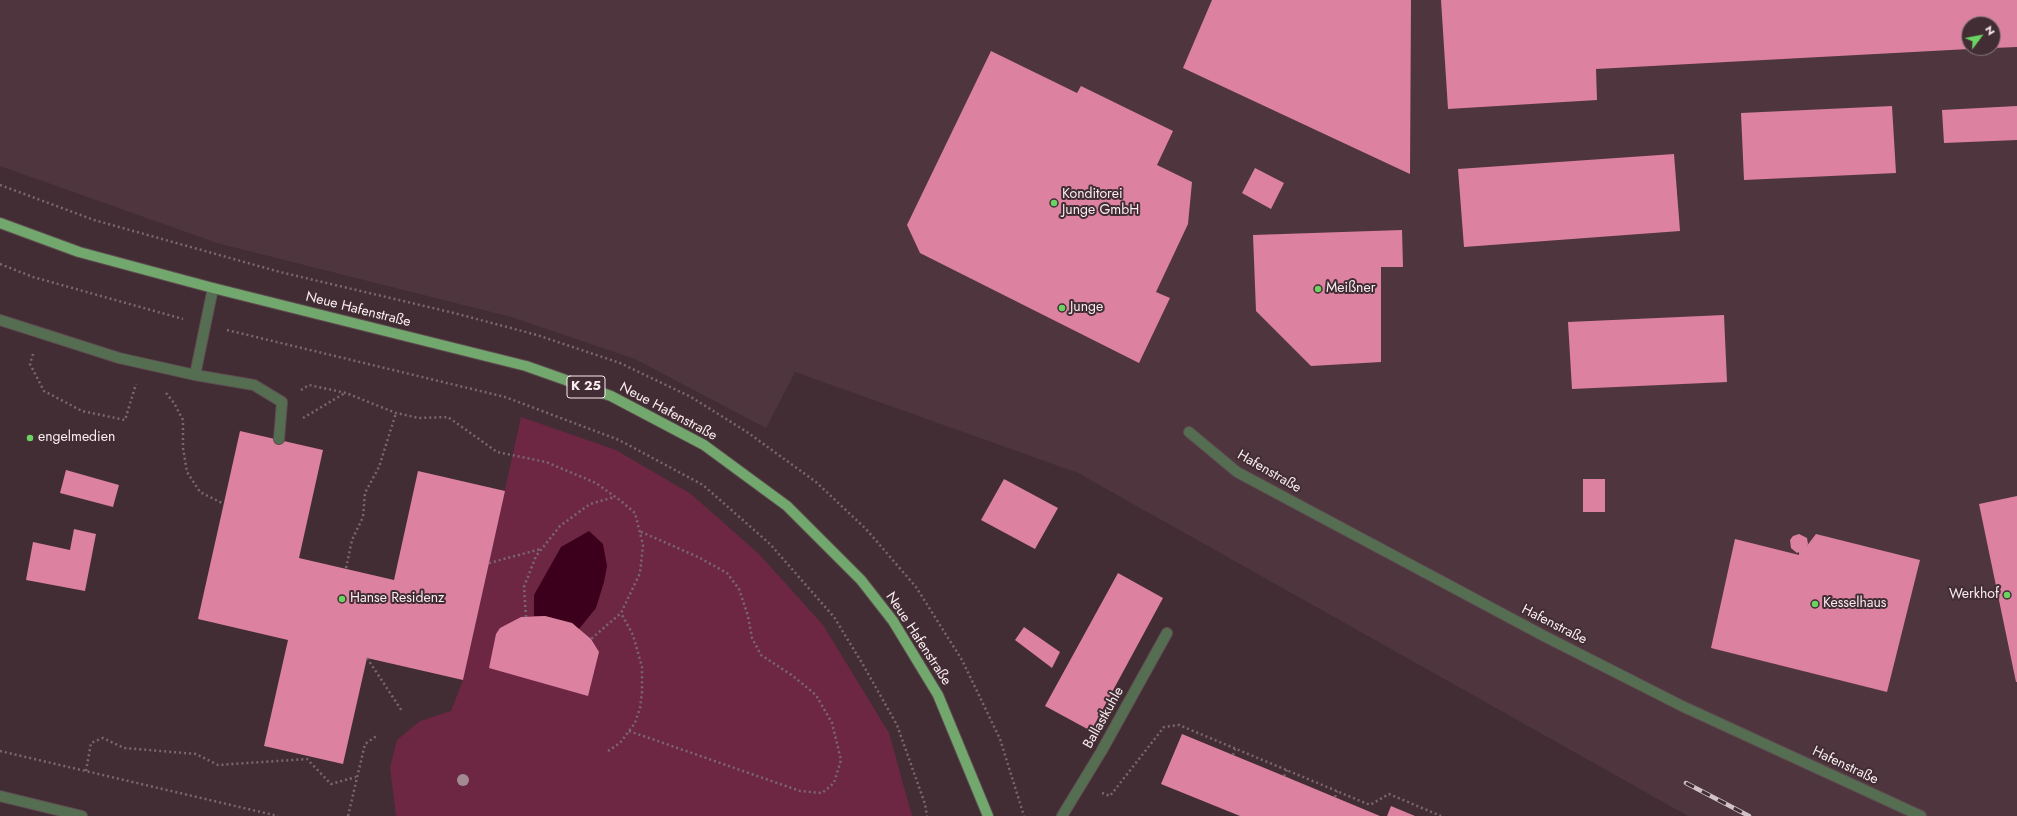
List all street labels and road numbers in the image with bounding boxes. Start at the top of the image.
street label: Neue Hafenstraße [304,289,412,331]
road number: K 25 [567,376,605,398]
street label: Neue Hafenstraße [616,379,720,445]
street label: Hafenstraße [1234,447,1304,497]
street label: Neue Hafenstraße [882,589,954,689]
street label: Hafenstraße [1519,601,1589,649]
street label: Ballastkuhle [1080,684,1128,752]
street label: Hafenstraße [1809,743,1881,789]

